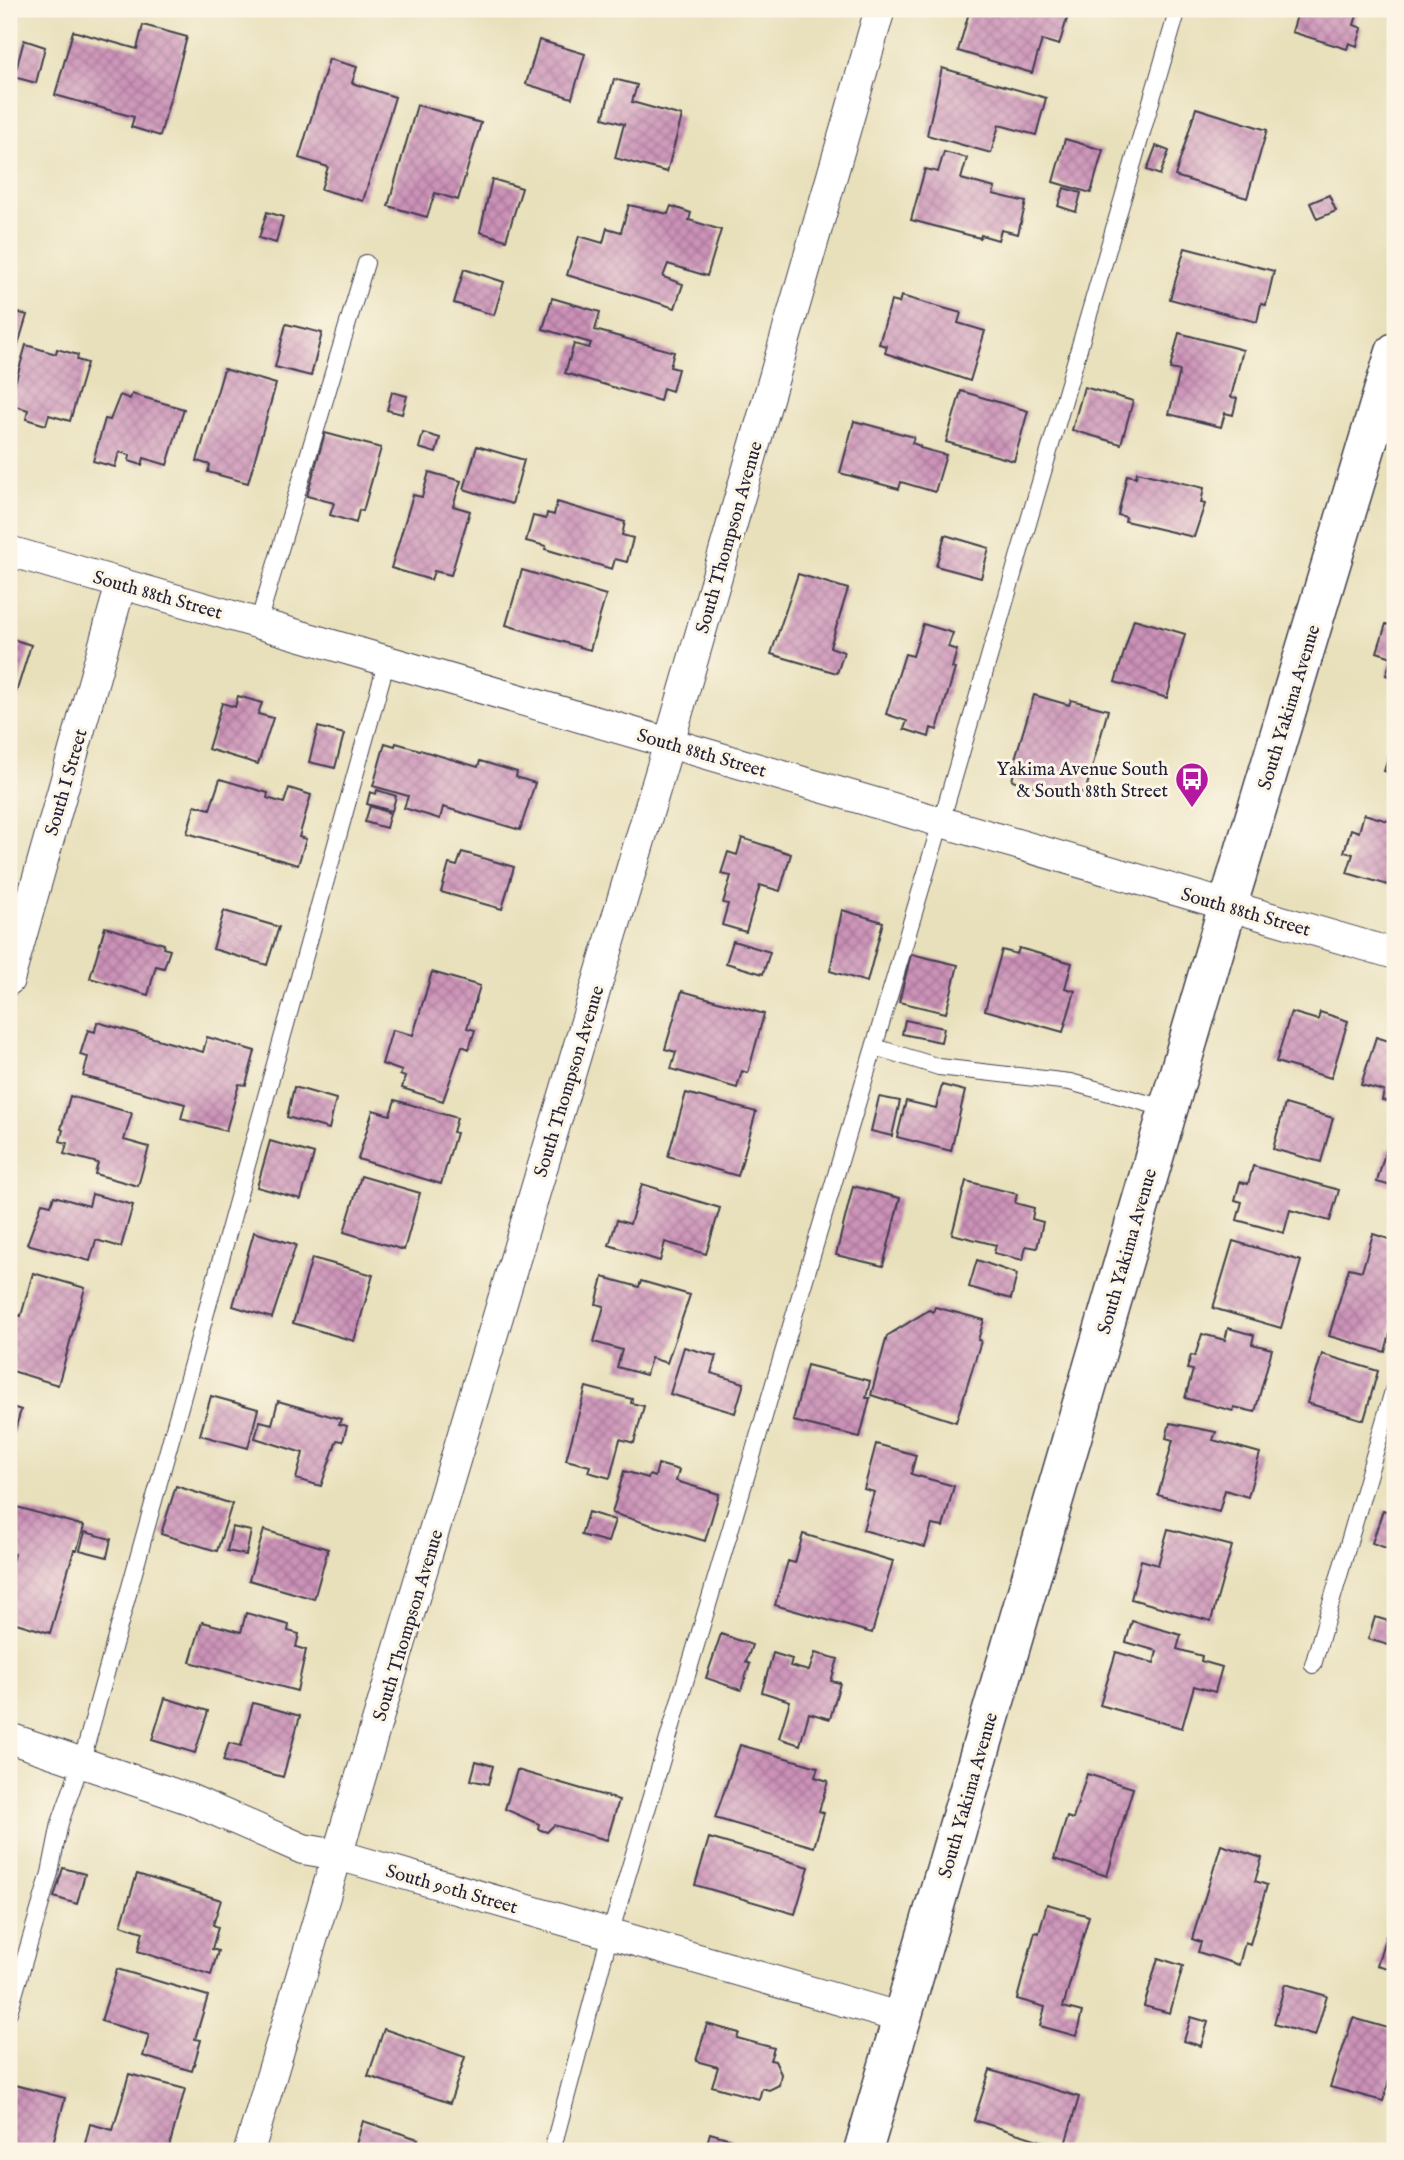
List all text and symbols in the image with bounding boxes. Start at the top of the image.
street label: South Thompson Avenue [691,438,769,636]
street label: South 88th Street [90,566,225,626]
street label: South Yakima Avenue [1253,622,1327,793]
street label: South 88th Street [634,724,769,784]
street label: South I Street [40,726,94,839]
place label: Yakima Avenue South & South 88th Street [997,758,1168,804]
bus stop icon: Yakima Avenue South & South 88th Street [1173,760,1211,809]
street label: South 88th Street [1178,883,1313,943]
street label: South Thompson Avenue [529,983,611,1180]
street label: South Yakima Avenue [1093,1166,1163,1337]
street label: South Thompson Avenue [368,1527,450,1724]
street label: South Yakima Avenue [934,1710,1004,1881]
street label: South 90th Street [383,1860,521,1920]

